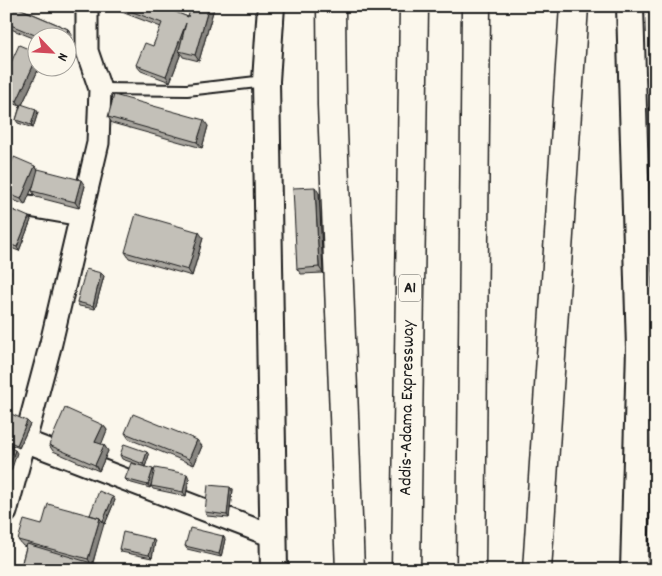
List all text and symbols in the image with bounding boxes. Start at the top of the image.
north arrow [28,28,78,78]
text: N [51,49,72,64]
road number: A1 [399,274,421,302]
street label: Addis-Adama Expressway [394,319,422,496]

